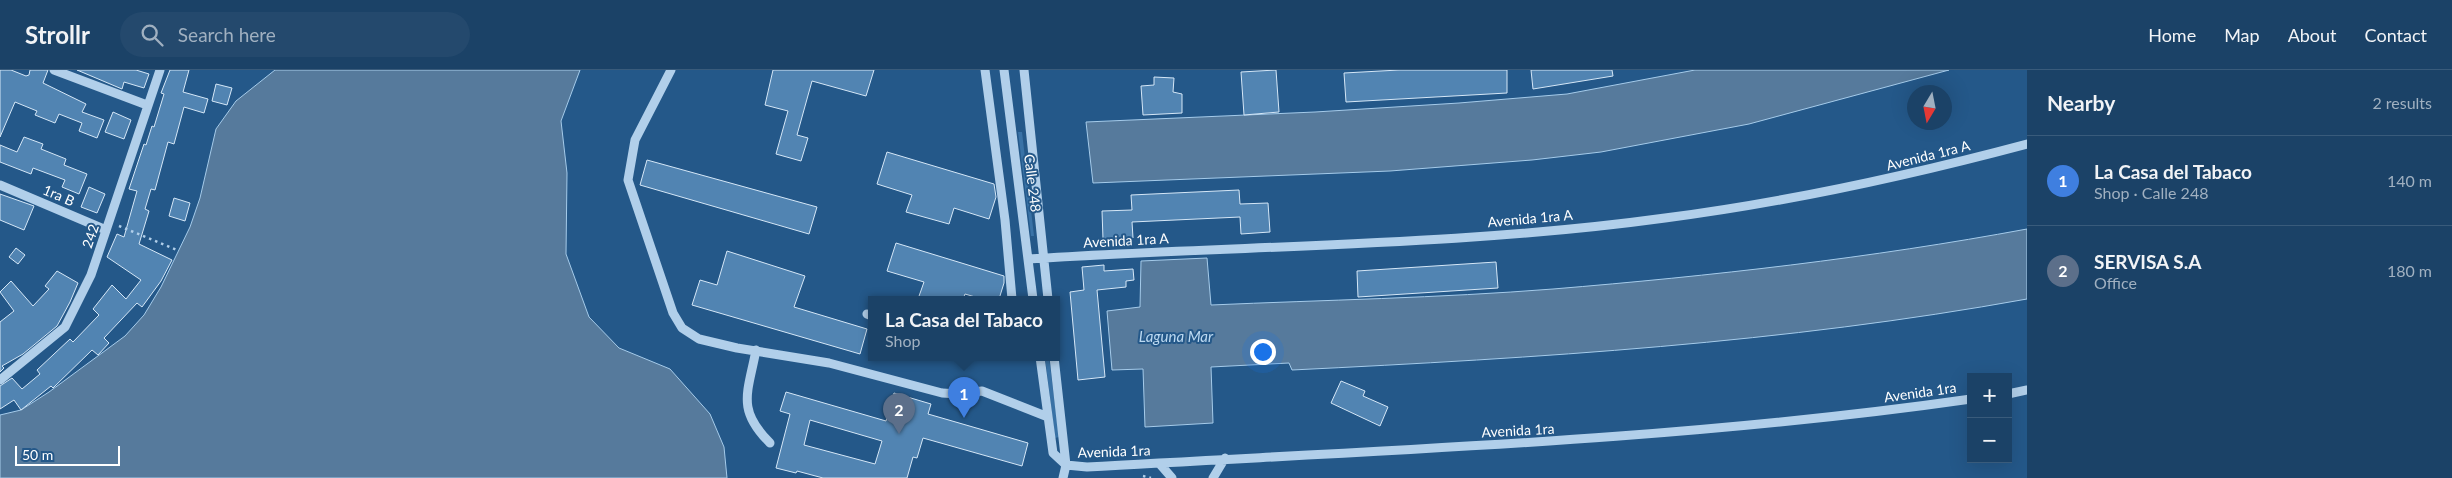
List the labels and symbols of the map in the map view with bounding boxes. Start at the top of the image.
north arrow [1907,85,1952,130]
street label: Avenida 1ra A [1884,136,1972,174]
street label: Calle 248 [1021,153,1045,213]
street label: 1ra B [41,181,77,209]
street label: Avenida 1ra A [1487,206,1574,230]
street label: 242 [78,222,102,250]
street label: Avenida 1ra A [1083,229,1170,251]
water label: Laguna Mar [1139,327,1214,345]
your location [1250,339,1276,365]
pin: 1 [948,377,980,418]
street label: Avenida 1ra [1883,379,1957,405]
pin: 2 [883,393,915,434]
street label: Avenida 1ra [1481,420,1555,440]
street label: Avenida 1ra [1077,441,1151,461]
scale bar [15,443,120,466]

